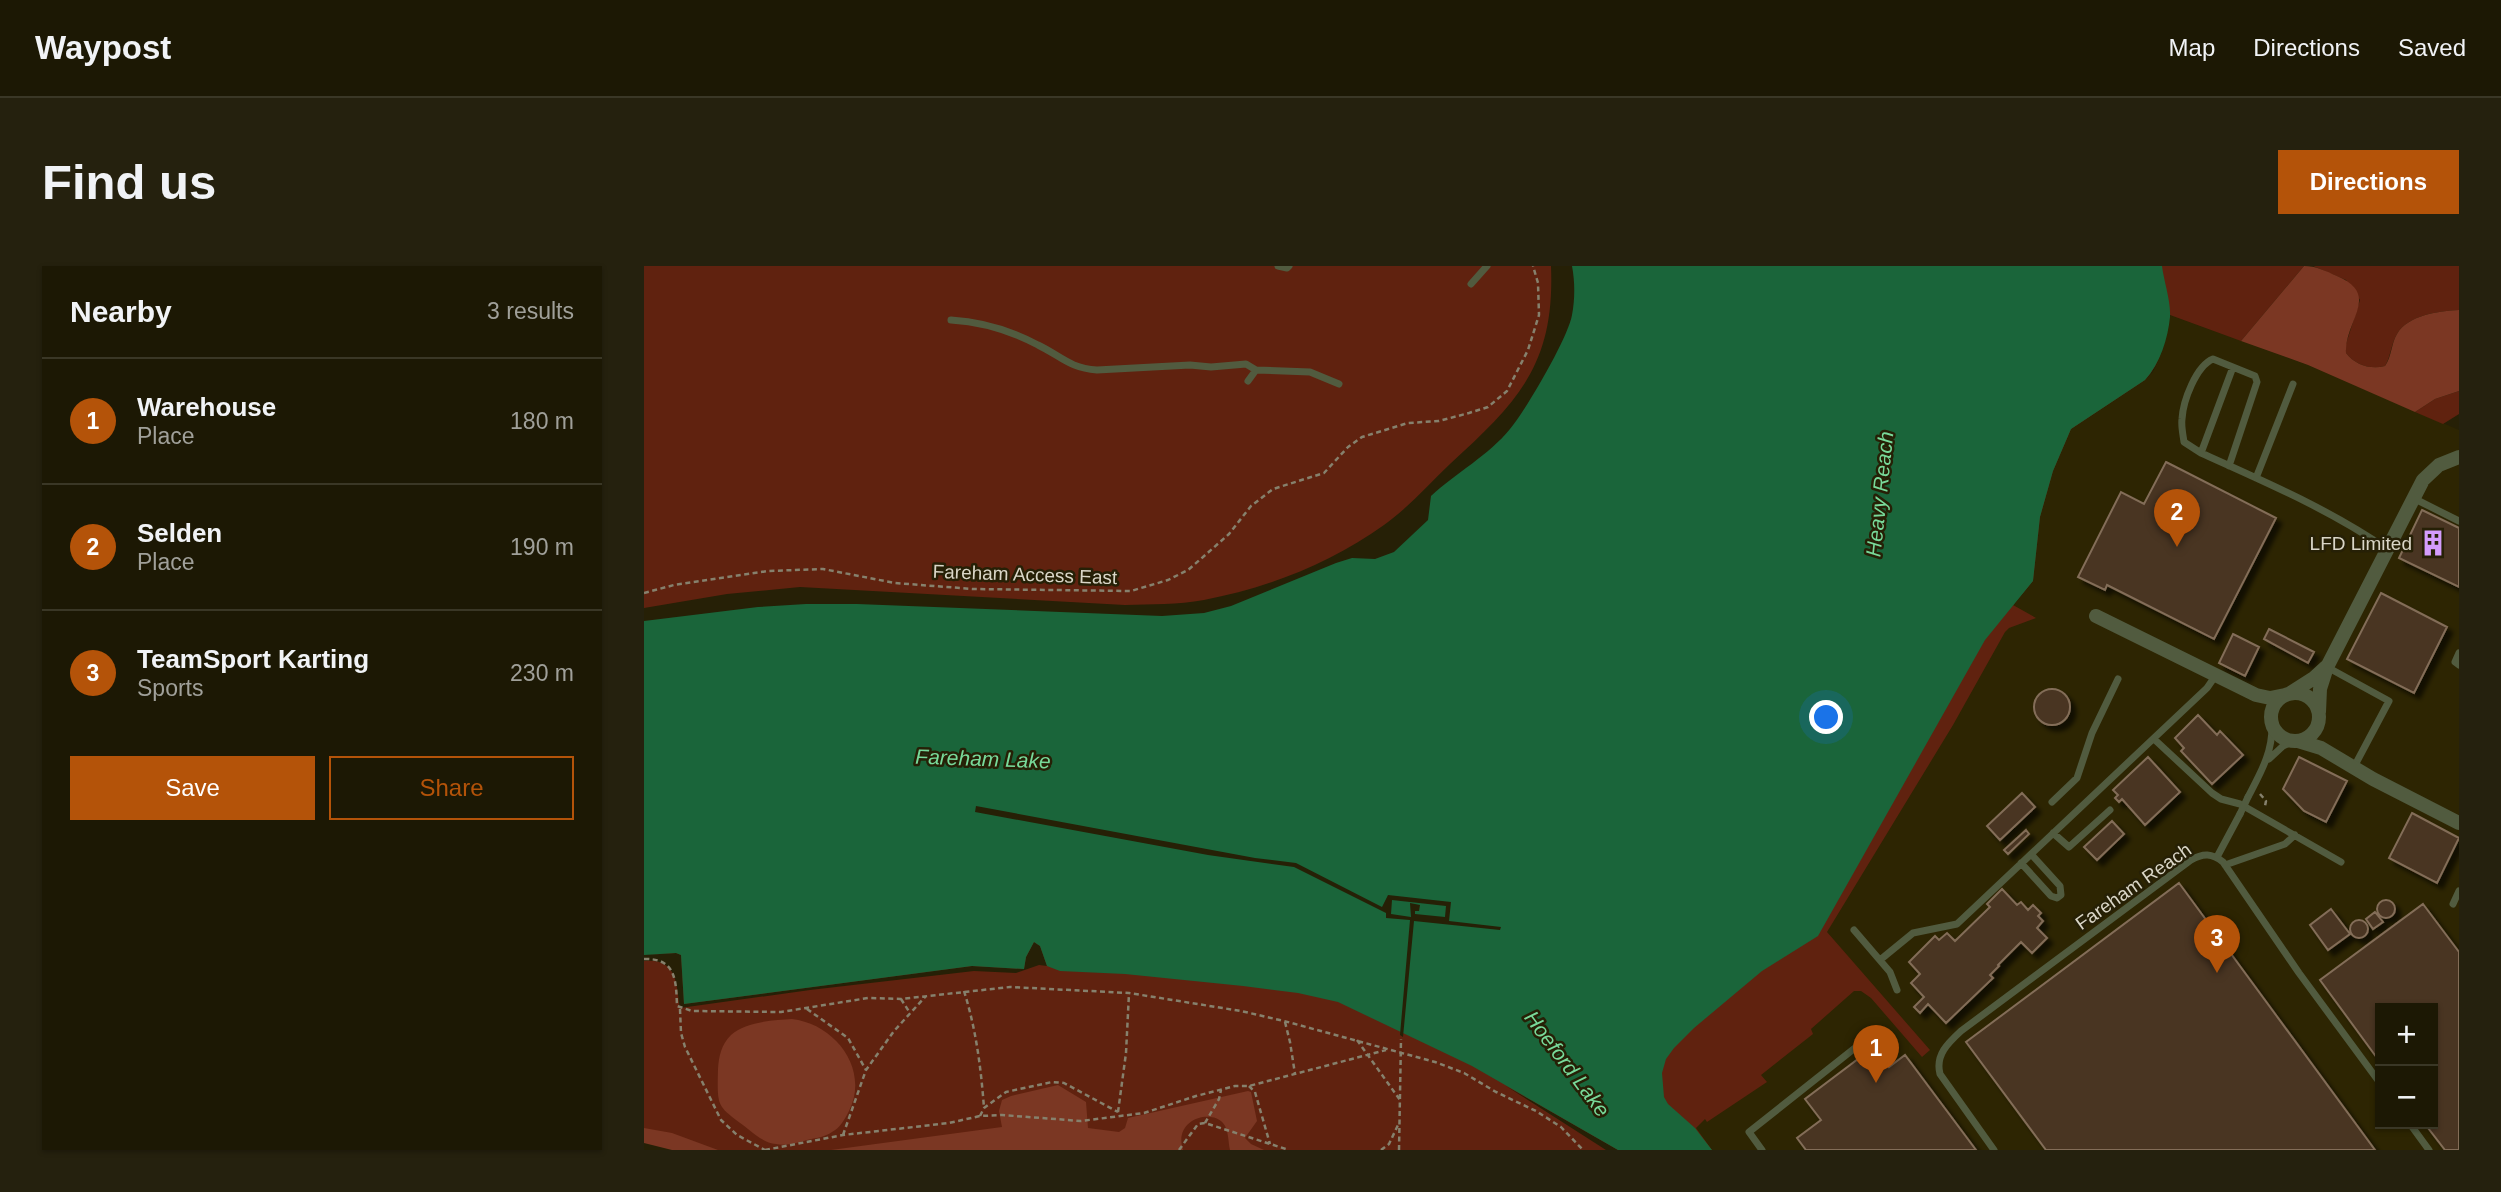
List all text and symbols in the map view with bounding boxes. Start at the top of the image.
text: Waypost [35,29,171,66]
text: Map [2169,34,2215,61]
text: Directions [2253,34,2360,61]
text: Saved [2398,34,2466,61]
button: Directions [2278,150,2459,214]
text: Find us [42,155,216,209]
text: Nearby [70,295,172,328]
text: 3 results [487,298,574,324]
text: Warehouse [137,392,276,422]
text: 1 [87,408,99,434]
text: 180 m [510,408,574,434]
text: Place [137,423,195,449]
water label: Heavy Reach [1861,430,1898,558]
pin: 2 [2154,489,2200,547]
text: Selden [137,518,222,548]
building icon: LFD Limited [2418,528,2448,558]
place label: LFD Limited [2310,533,2412,554]
text: 2 [87,534,99,560]
text: 190 m [510,534,574,560]
text: Place [137,549,195,575]
street label: Fareham Access East [932,561,1118,588]
text: TeamSport Karting [137,644,369,674]
text: 3 [87,660,99,686]
text: 230 m [510,660,574,686]
text: Sports [137,675,203,701]
your location [1809,700,1843,734]
water label: Fareham Lake [915,745,1051,772]
button: Save [70,756,315,820]
button: Share [329,756,574,820]
street label: Fareham Reach [2071,839,2195,934]
pin: 3 [2194,915,2240,973]
map controls [2375,1003,2438,1129]
button: + [2375,1003,2438,1066]
water label: Hoeford Lake [1520,1006,1615,1121]
pin: 1 [1853,1025,1899,1083]
button: − [2375,1066,2438,1129]

